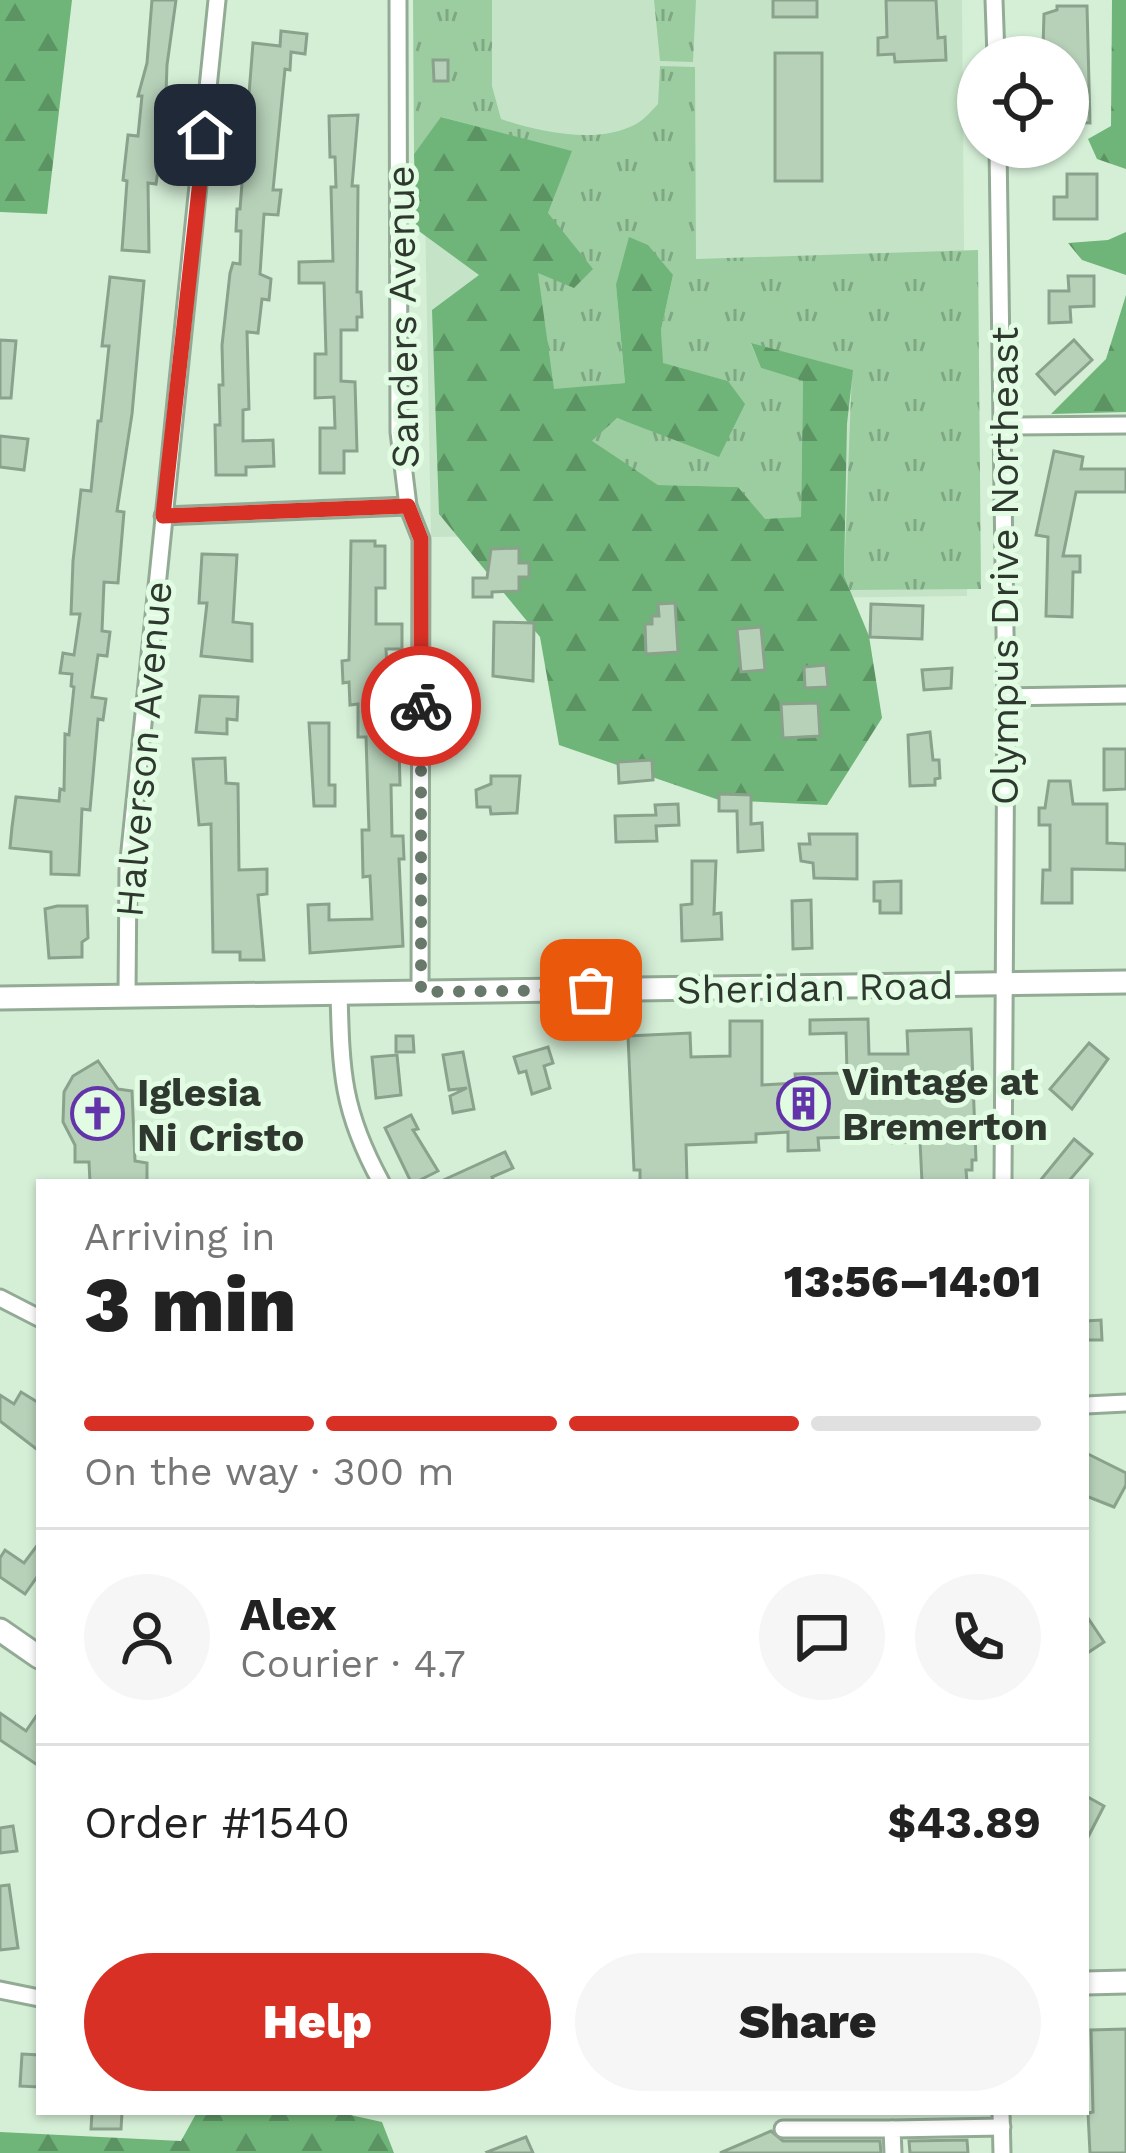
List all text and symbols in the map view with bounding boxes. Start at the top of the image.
map controls [957,36,1089,168]
button: locate [957,36,1089,168]
pin [154,84,256,186]
icon: home [172,102,238,168]
street label: Sanders Avenue [377,165,428,469]
street label: Olympus Drive Northeast [982,327,1027,805]
street label: Halverson Avenue [106,579,181,919]
courier [361,646,481,766]
icon: bike [388,673,454,739]
pin [540,939,642,1041]
icon: bag [558,957,624,1023]
street label: Sheridan Road [676,963,954,1012]
place label: Vintage at Bremerton [842,1059,1048,1149]
place label: Iglesia Ni Cristo [137,1070,304,1160]
building icon: Vintage at Bremerton [775,1075,831,1131]
church icon: Iglesia Ni Cristo [70,1086,126,1142]
text: Arriving in [84,1214,275,1259]
text: 13:56–14:01 [784,1255,1041,1308]
text: 3 min [84,1258,296,1350]
text: On the way · 300 m [84,1449,454,1494]
button: person [84,1574,210,1700]
button: chat [759,1574,885,1700]
button: phone [915,1574,1041,1700]
text: Alex [240,1588,337,1641]
text: Courier · 4.7 [240,1641,466,1686]
text: Order #1540 [84,1796,350,1849]
text: $43.89 [887,1796,1041,1849]
button: Help [84,1953,551,2091]
button: Share [575,1953,1041,2091]

